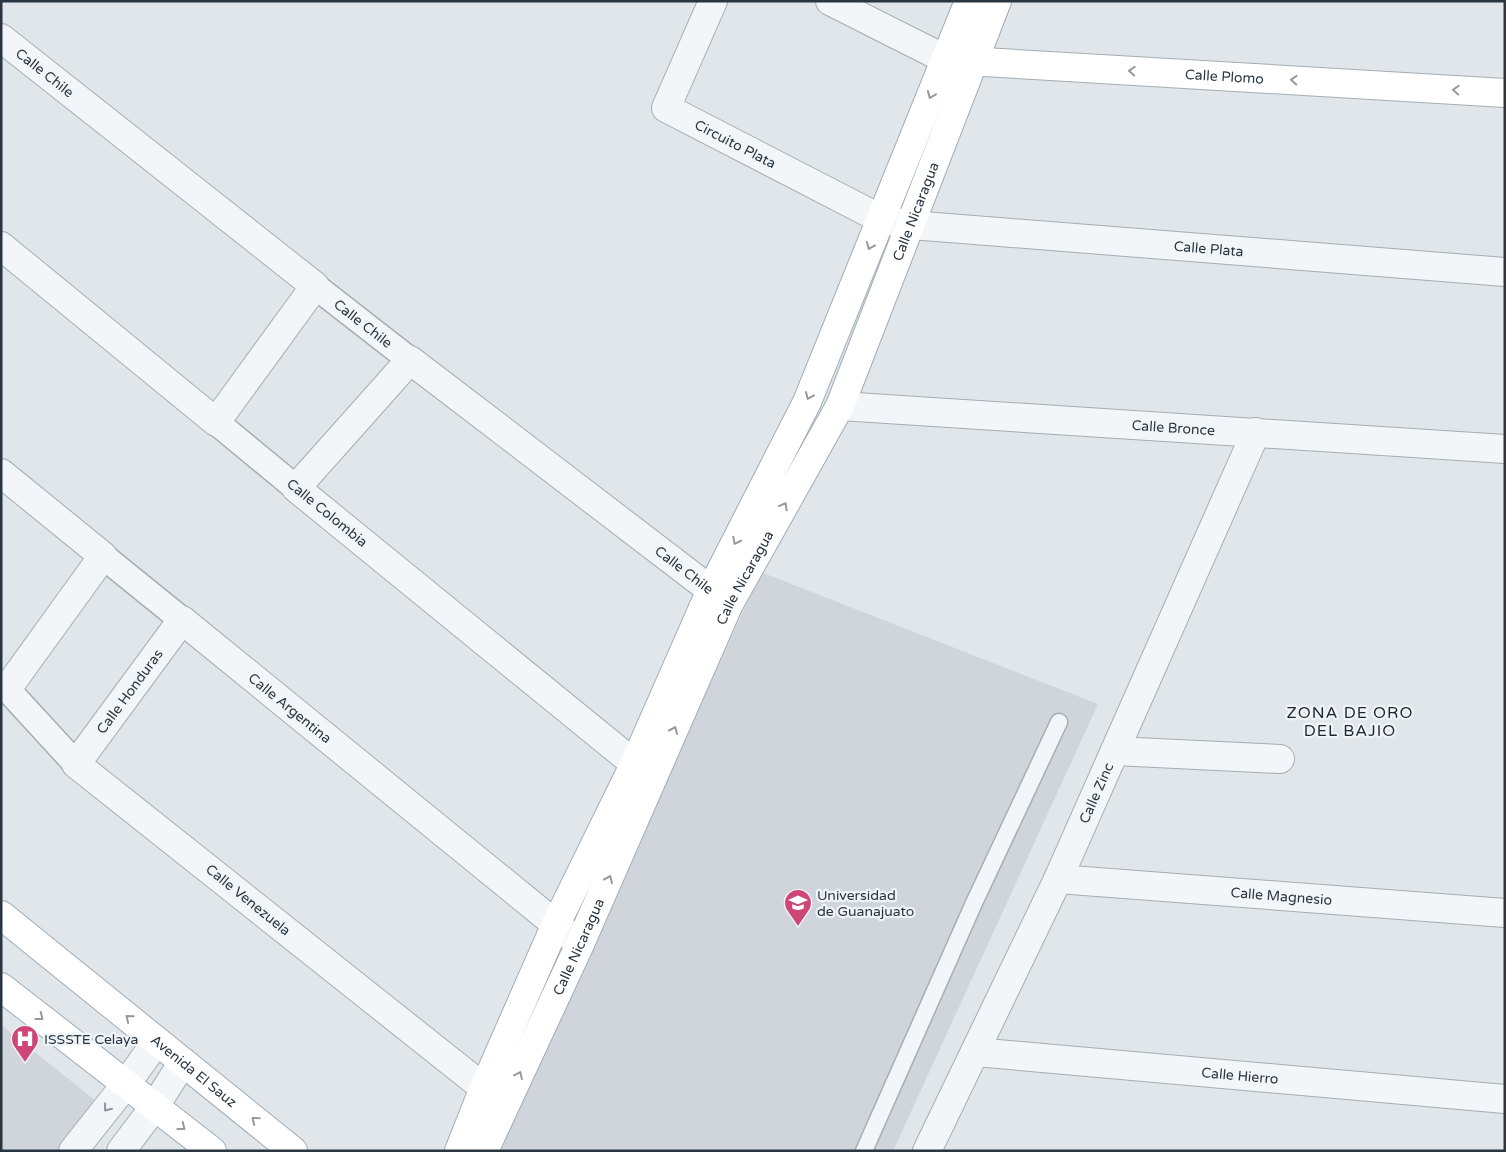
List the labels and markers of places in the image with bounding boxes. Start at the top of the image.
place label: Universidad de Guanajuato [817,887,914,920]
school or university icon: Universidad de Guanajuato [783,888,813,927]
hospital icon: ISSSTE Celaya [10,1024,40,1063]
place label: ISSSTE Celaya [44,1031,138,1048]

